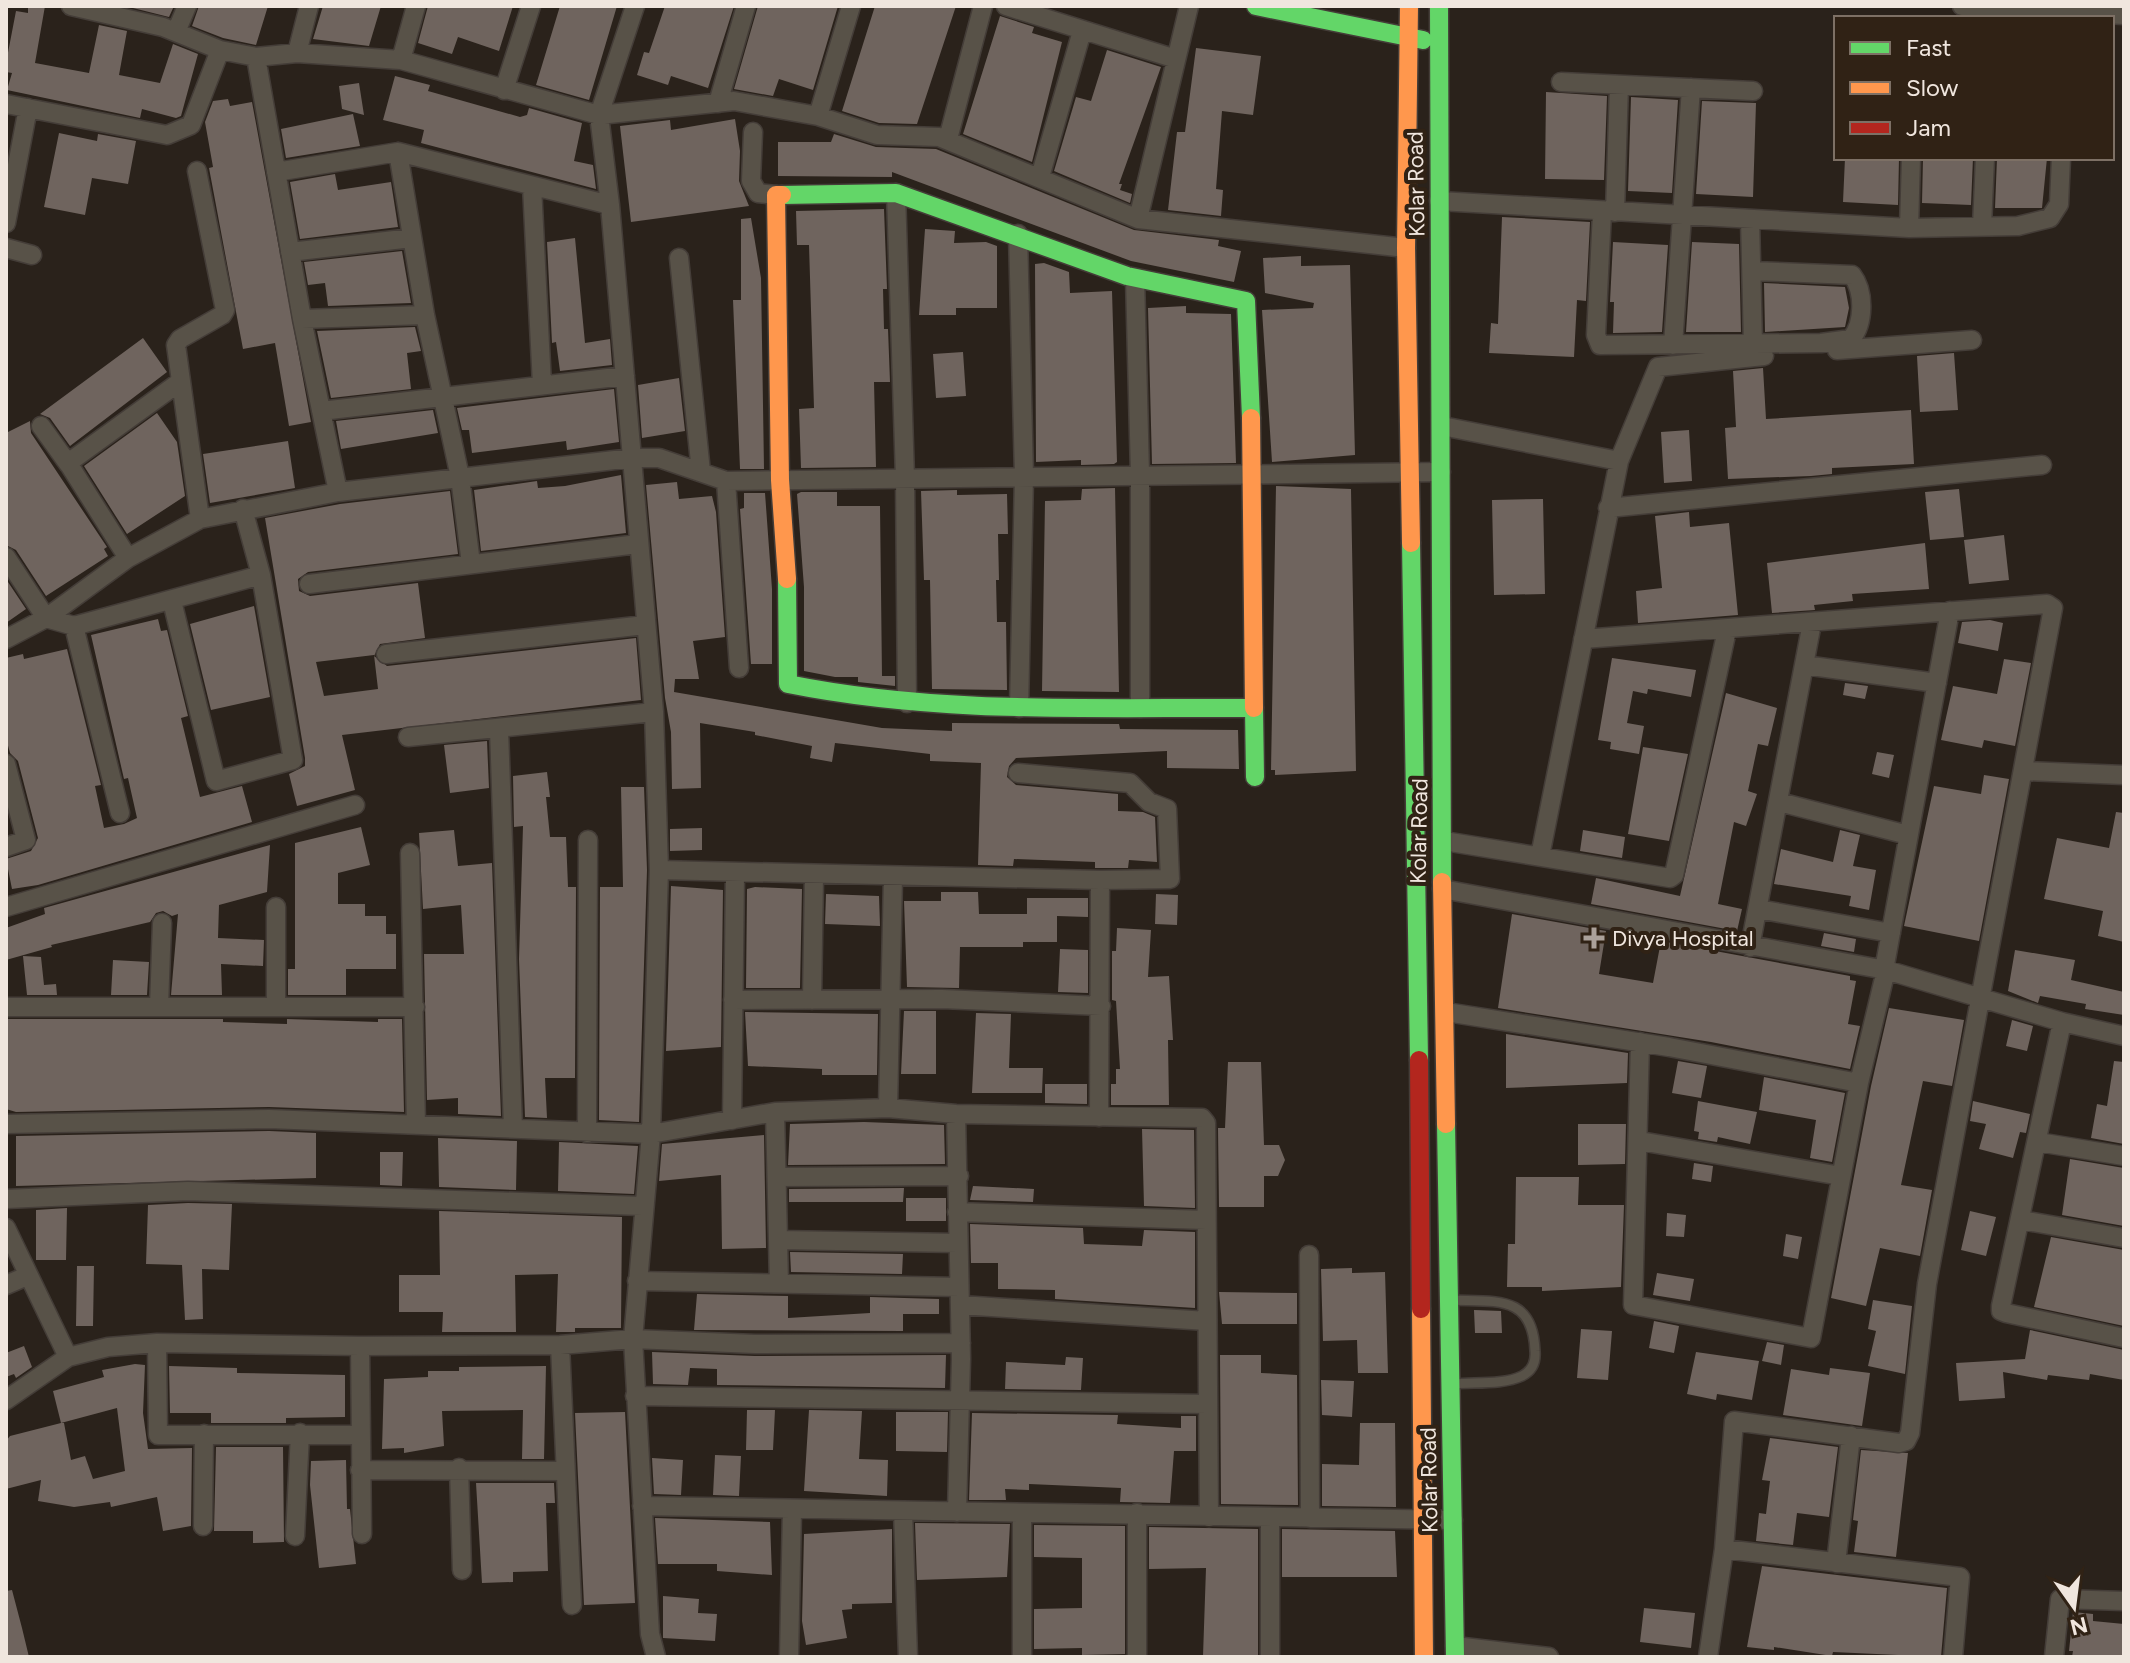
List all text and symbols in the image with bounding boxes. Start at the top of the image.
legend [1834,16,2114,160]
text: Fast [1906,33,1951,62]
text: Slow [1906,73,1959,102]
text: Jam [1906,113,1951,142]
street label: Kolar Road [1402,131,1430,237]
street label: Kolar Road [1405,778,1433,884]
place label: Divya Hospital [1612,925,1754,952]
marker: Divya Hospital [1583,927,1605,949]
street label: Kolar Road [1415,1427,1443,1533]
north arrow [2034,1567,2114,1647]
text: N [2067,1611,2090,1641]

